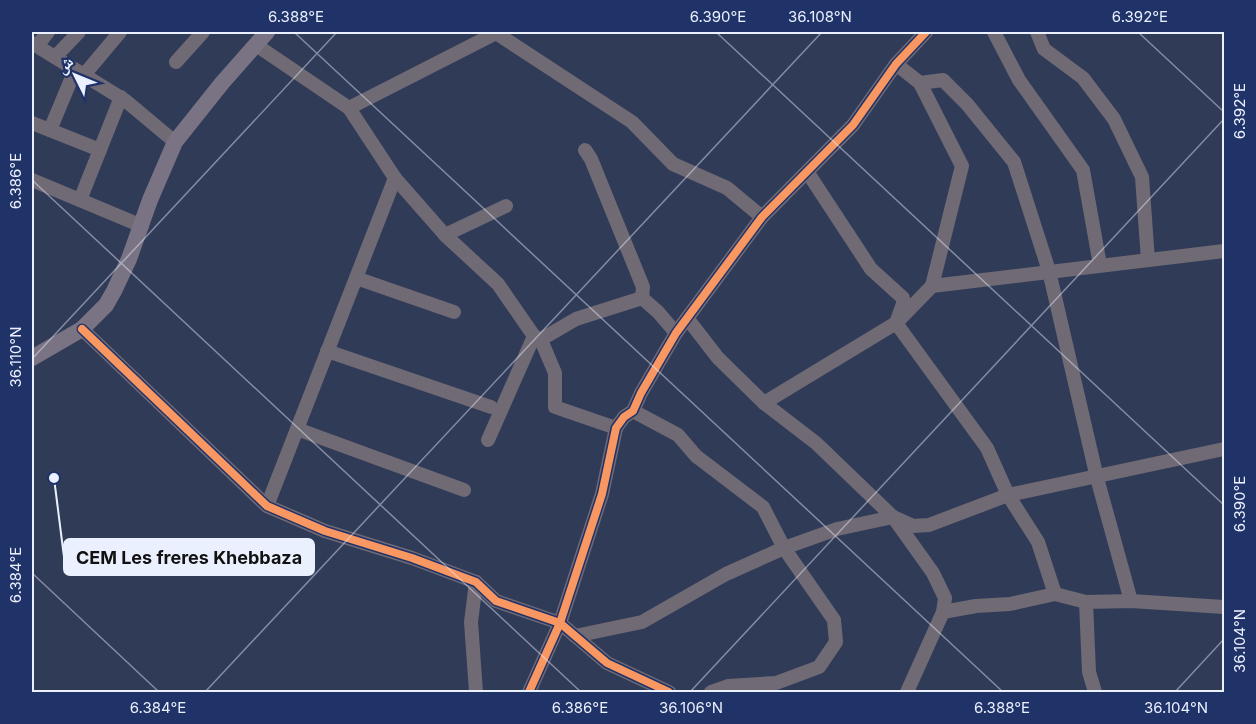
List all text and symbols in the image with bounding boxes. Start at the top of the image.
text: 6.388°E [268,7,324,26]
text: 6.390°E [690,7,746,26]
text: 36.108°N [788,7,852,26]
text: 6.392°E [1112,7,1168,26]
north arrow [45,45,105,105]
text: ش [51,52,77,78]
text: 6.392°E [1230,83,1249,139]
text: 6.386°E [6,153,25,209]
text: 36.110°N [6,327,25,387]
text: 6.390°E [1230,476,1249,532]
callout: CEM Les freres Khebbaza [64,539,314,575]
text: 6.384°E [6,547,25,603]
text: CEM Les freres Khebbaza [76,547,302,568]
text: 36.104°N [1230,609,1249,673]
text: 6.384°E [130,698,186,717]
text: 6.386°E [552,698,608,717]
text: 36.106°N [659,698,723,717]
text: 6.388°E [974,698,1030,717]
text: 36.104°N [1144,698,1208,717]

